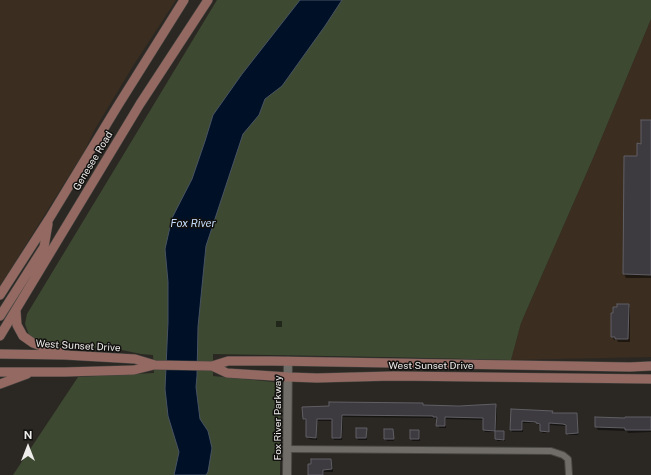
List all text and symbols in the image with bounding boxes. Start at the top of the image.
street label: Genesee Road [71,129,115,193]
water label: Fox River [170,217,216,231]
street label: West Sunset Drive [35,338,121,354]
street label: West Sunset Drive [388,360,474,372]
street label: Fox River Parkway [272,375,284,461]
north arrow [8,427,48,467]
text: N [24,429,32,441]

